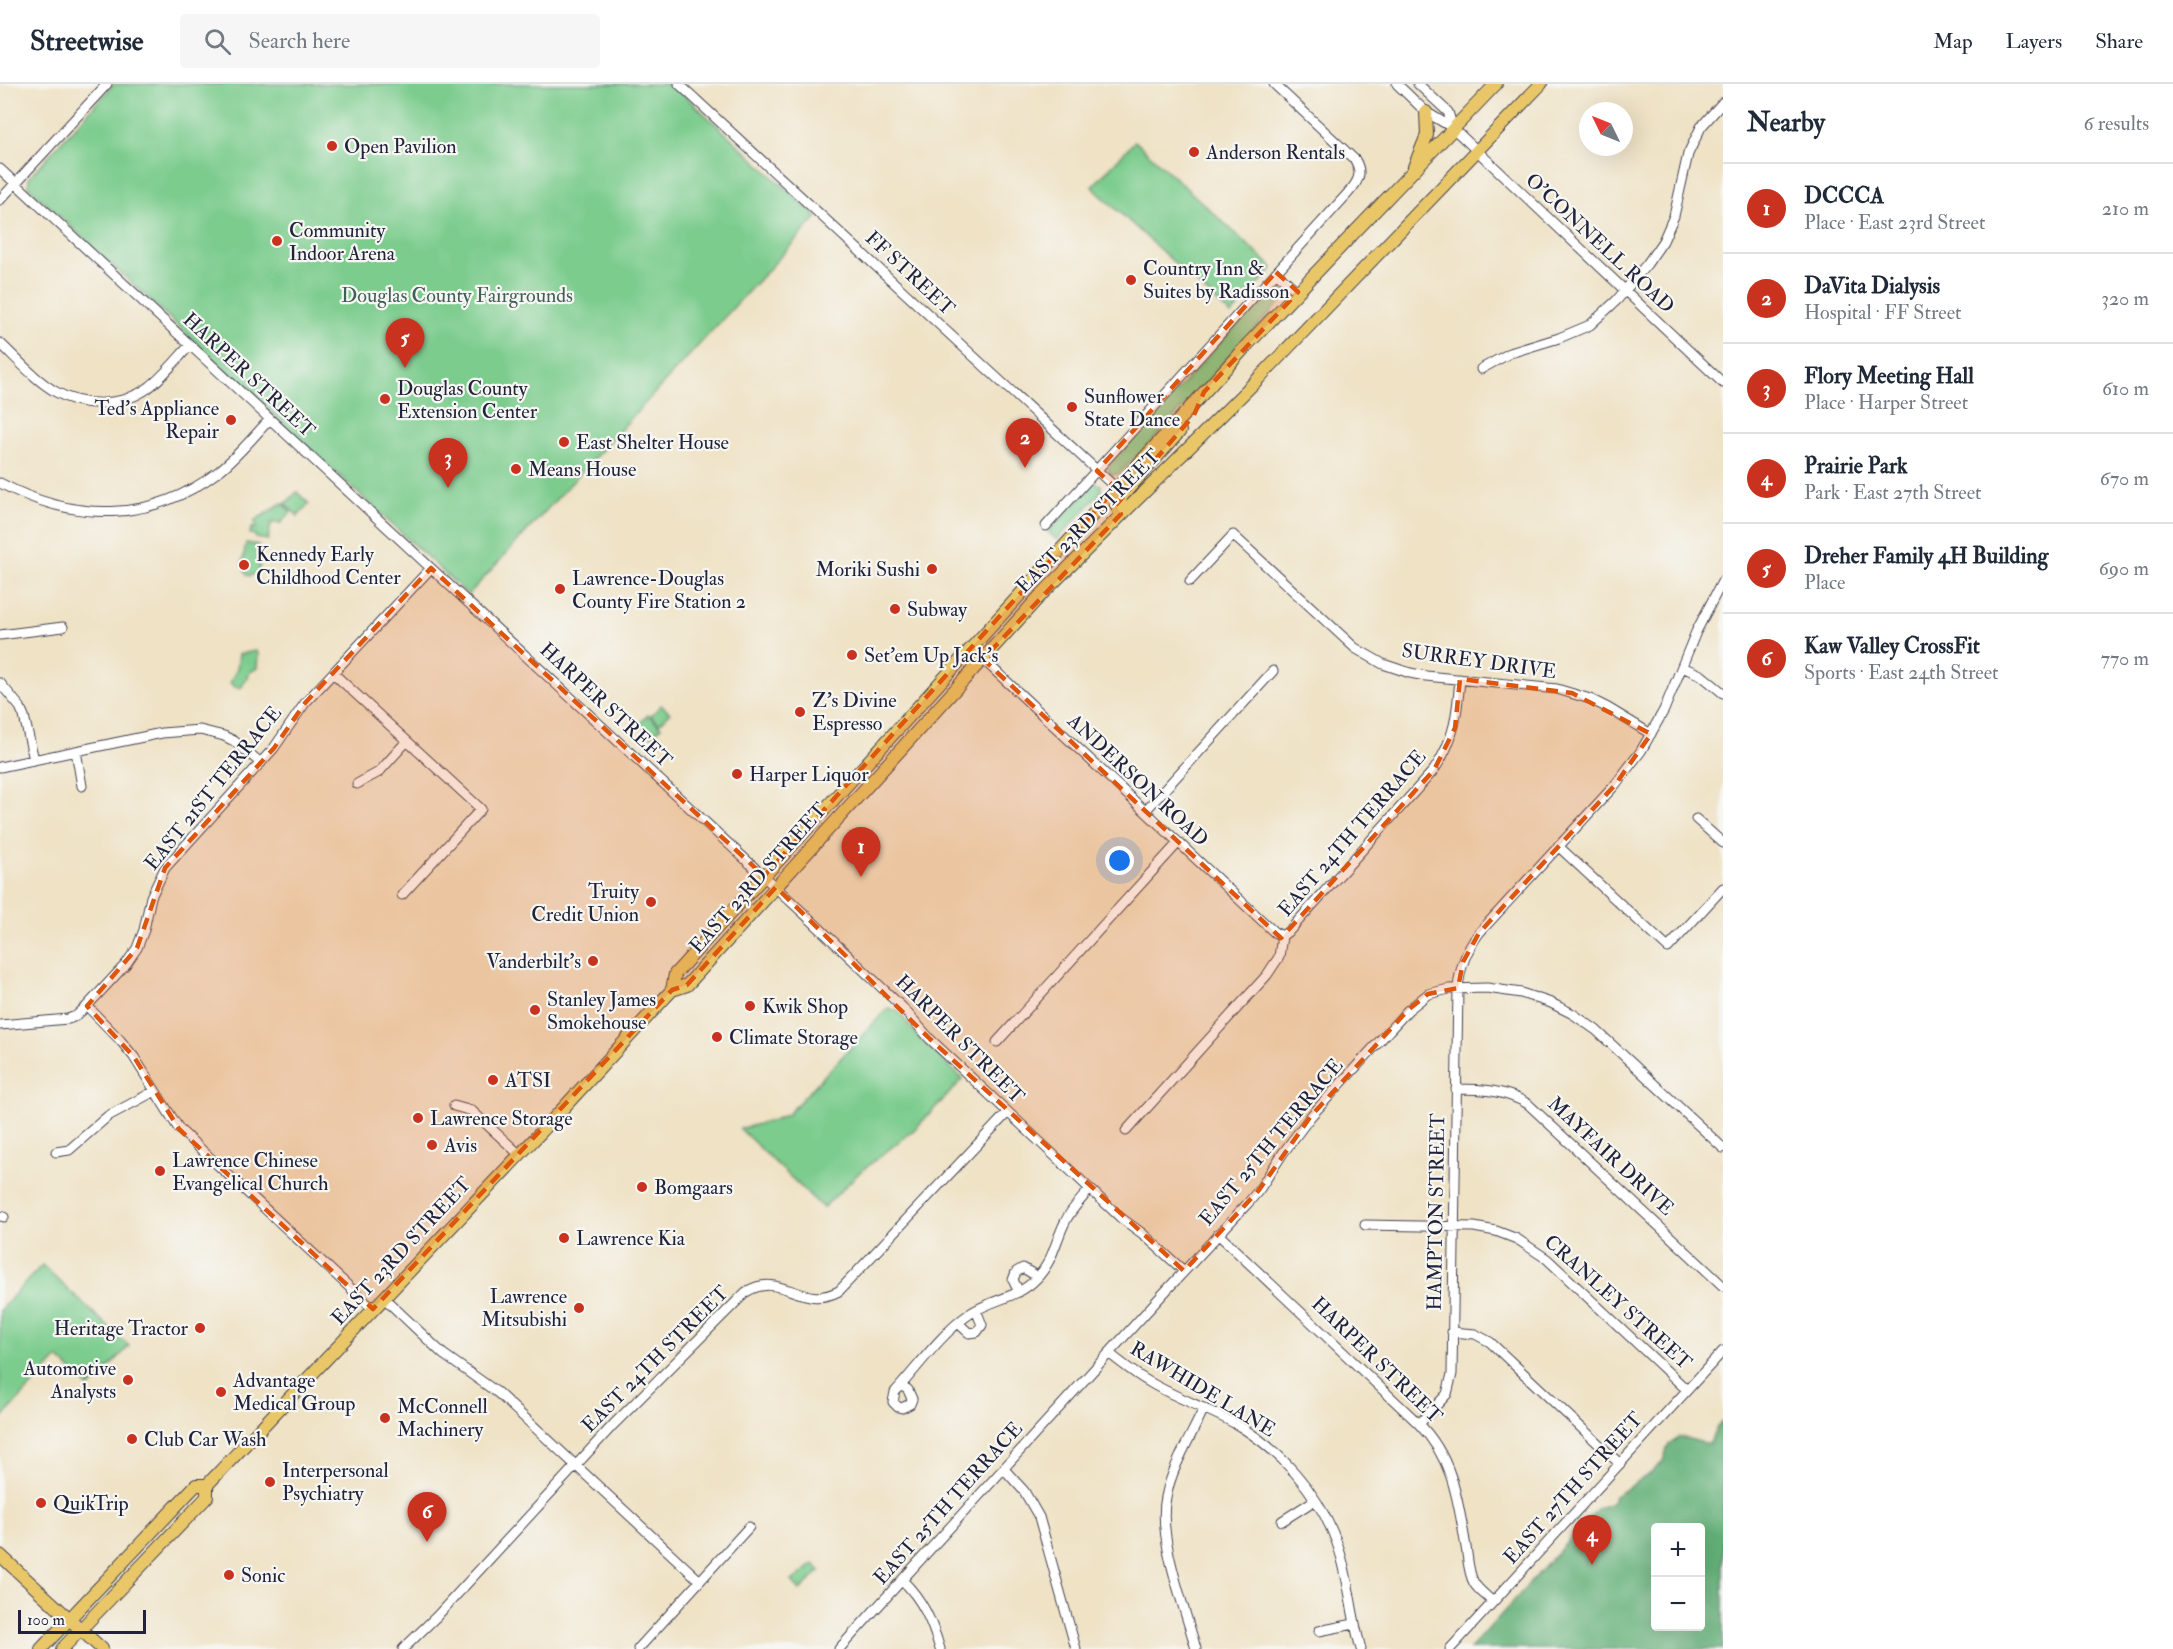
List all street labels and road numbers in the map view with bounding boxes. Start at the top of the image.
street label: O'CONNELL ROAD [1520,168,1680,318]
street label: FF STREET [860,225,960,321]
street label: HARPER STREET [178,307,321,443]
street label: EAST 23RD STREET [1011,444,1165,598]
street label: HARPER STREET [535,637,678,773]
street label: SURREY DRIVE [1400,638,1558,684]
street label: EAST 21ST TERRACE [139,701,287,875]
street label: ANDERSON ROAD [1062,708,1214,852]
street label: EAST 24TH TERRACE [1273,744,1431,922]
street label: EAST 23RD STREET [684,797,832,958]
street label: HARPER STREET [890,969,1030,1109]
street label: EAST 25TH TERRACE [1194,1053,1348,1231]
street label: MAYFAIR DRIVE [1543,1091,1679,1221]
street label: HAMPTON STREET [1422,1113,1450,1311]
street label: EAST 23RD STREET [326,1171,476,1330]
street label: CRANLEY STREET [1539,1229,1697,1375]
street label: EAST 24TH STREET [576,1280,734,1438]
street label: HARPER STREET [1306,1291,1448,1429]
street label: RAWHIDE LANE [1126,1336,1280,1442]
street label: EAST 27TH STREET [1498,1407,1648,1569]
street label: EAST 25TH TERRACE [868,1416,1028,1590]

